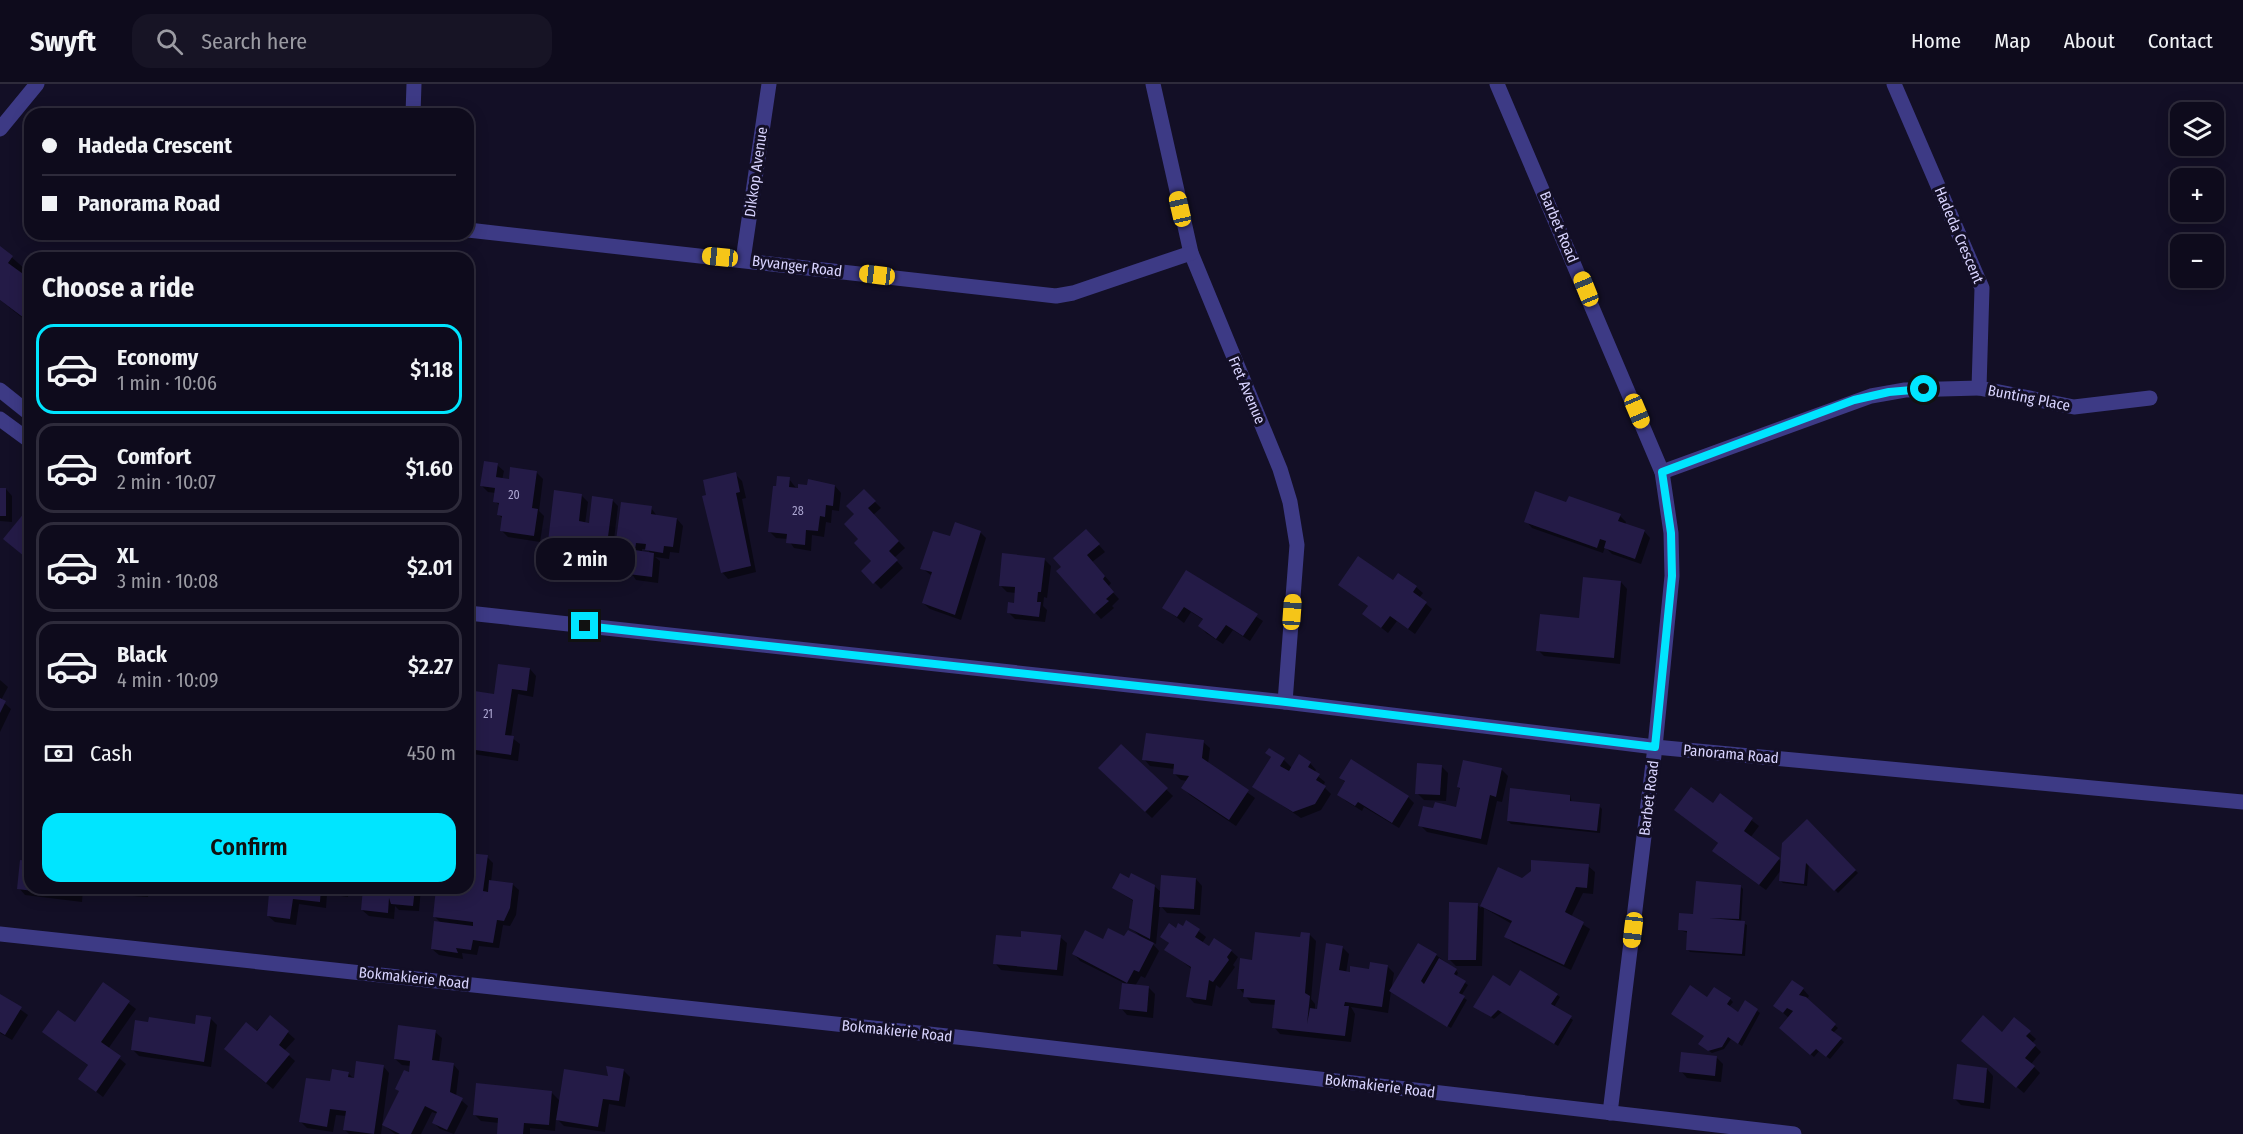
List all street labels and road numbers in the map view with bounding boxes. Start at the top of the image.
street label: Dikkop Avenue [741,126,771,218]
street label: Hadeda Crescent [1931,184,1987,286]
street label: Barbet Road [1536,189,1582,265]
street label: Byvanger Road [751,252,843,280]
street label: Fret Avenue [1225,353,1269,427]
street label: Bunting Place [1986,381,2072,415]
street label: Panorama Road [1682,741,1780,767]
street label: Barbet Road [1635,759,1663,837]
street label: Bokmakierie Road [358,963,470,993]
street label: Bokmakierie Road [841,1016,953,1046]
street label: Bokmakierie Road [1324,1070,1436,1102]

